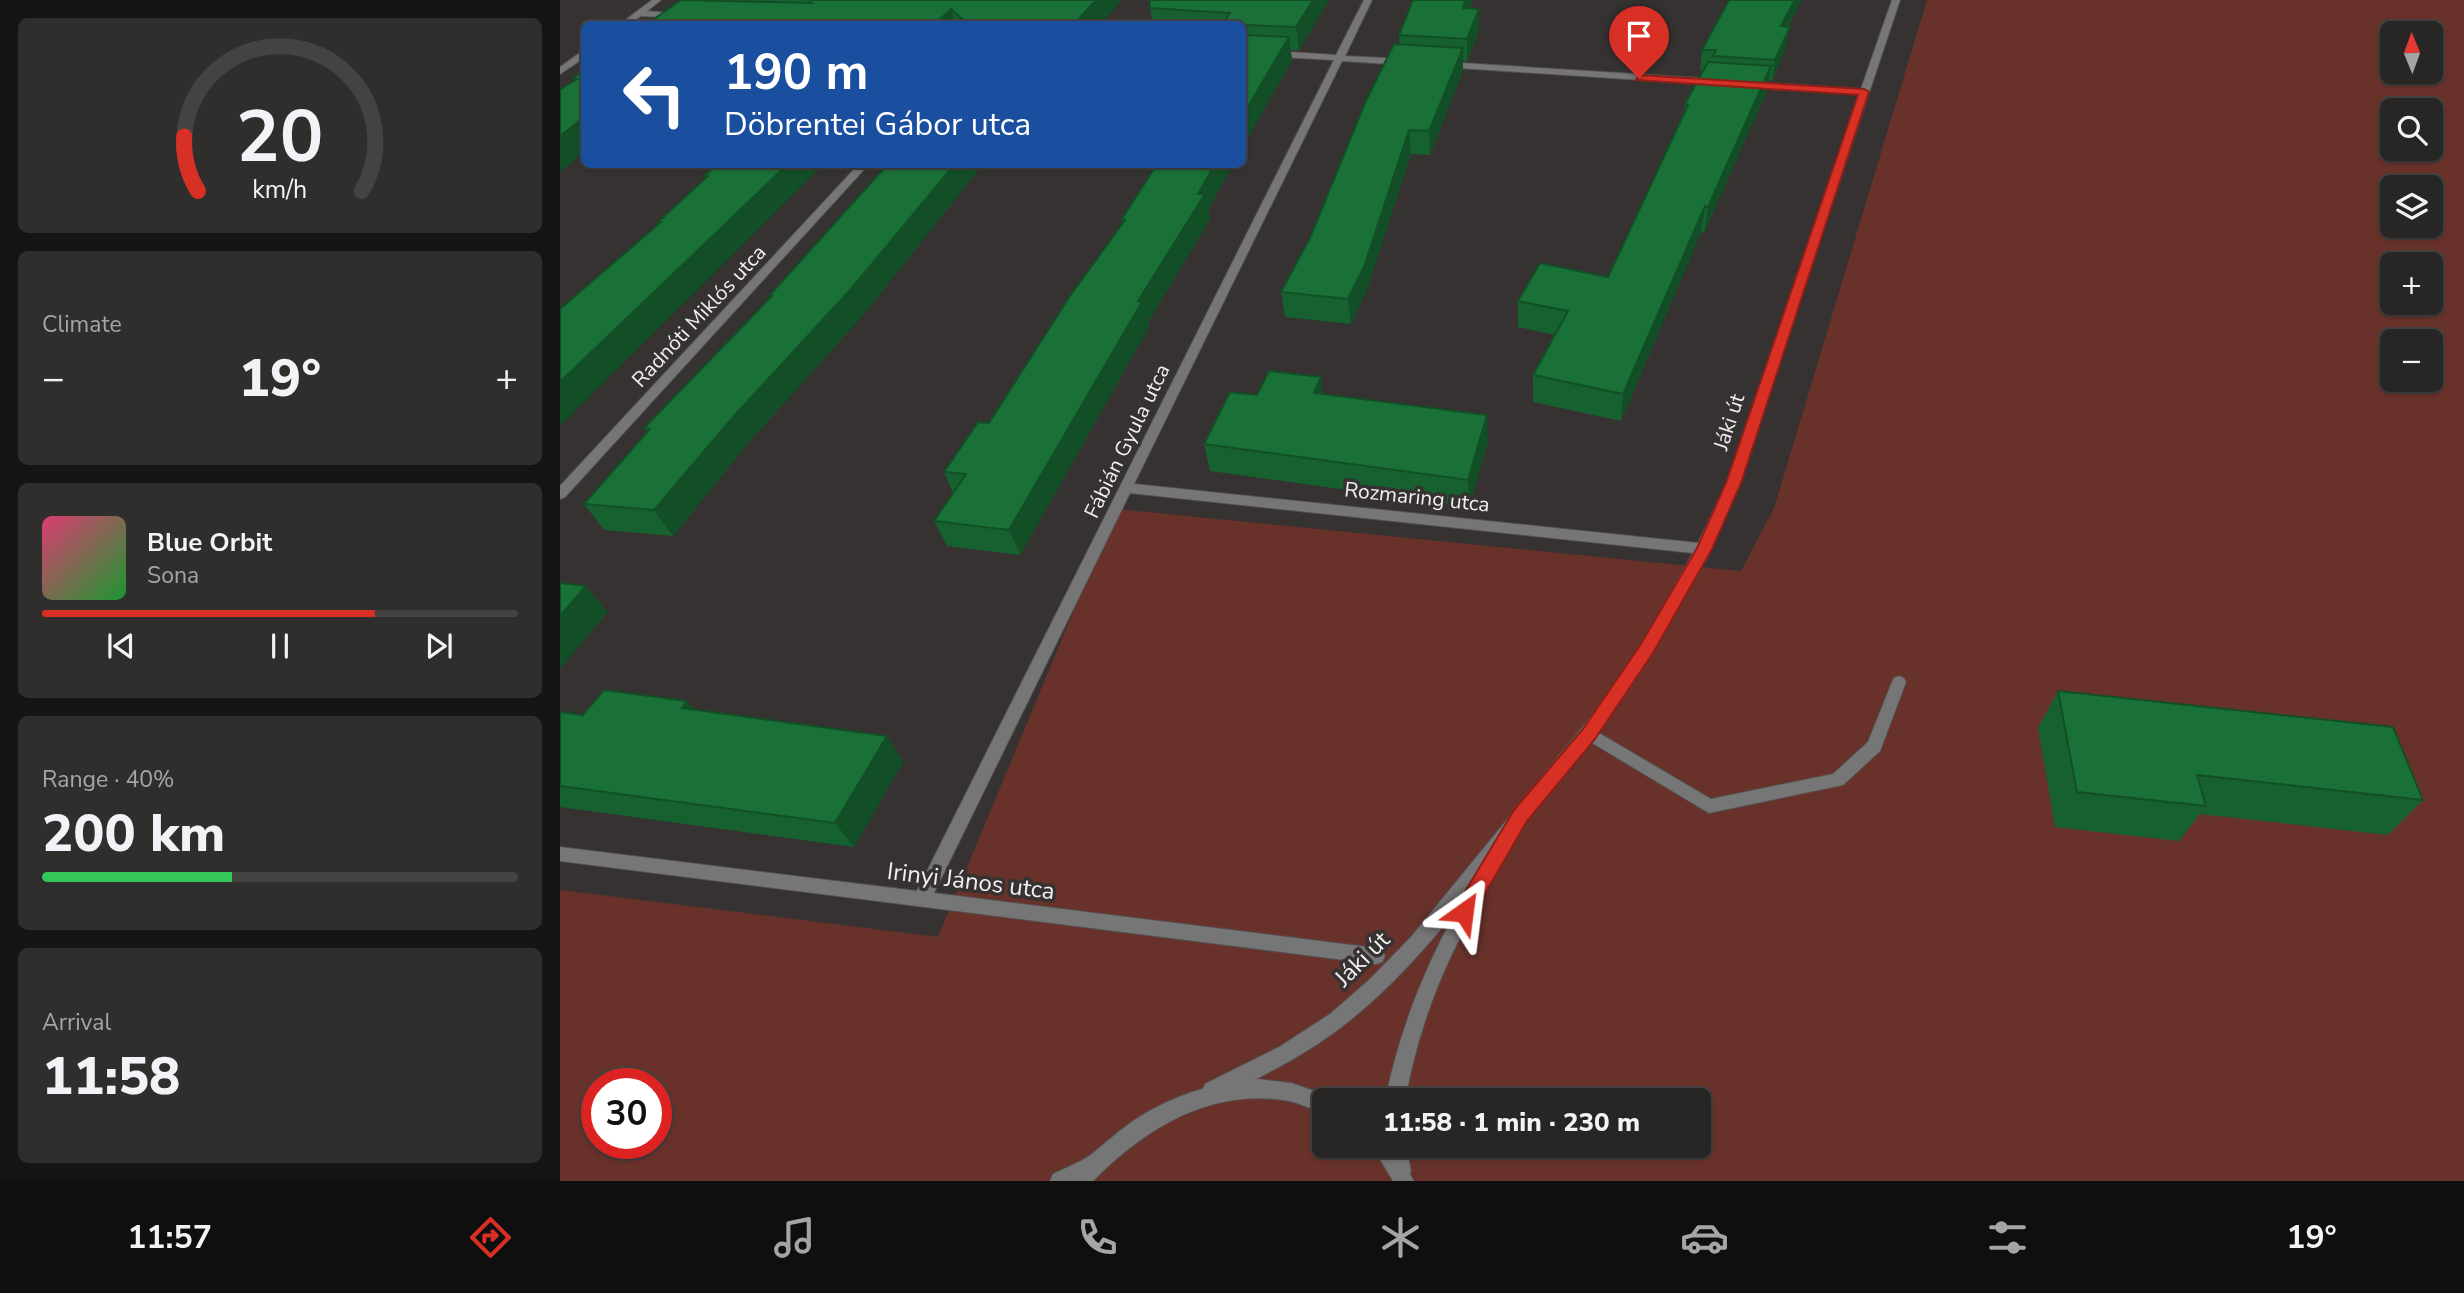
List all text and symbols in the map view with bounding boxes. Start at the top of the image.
pin [1609,6,1669,78]
icon: arrive [1620,17,1658,55]
north arrow [2380,21,2443,84]
map controls [2380,21,2443,392]
text: 190 m [724,39,868,106]
icon: left [609,49,700,140]
text: 20 [236,88,324,188]
button: search [2380,98,2443,161]
text: Döbrentei Gábor utca [724,103,1031,146]
text: km/h [252,173,308,207]
button: layers [2380,175,2443,238]
street label: Radnóti Miklós utca [626,239,772,393]
button: + [2380,252,2443,315]
text: Climate [42,309,122,340]
button: − [2380,329,2443,392]
text: 19° [239,343,321,414]
text: − [42,353,65,404]
text: + [495,353,518,404]
street label: Fábián Gyula utca [1078,359,1176,523]
street label: Jáki út [1706,390,1751,455]
street label: Rozmaring utca [1343,475,1491,519]
text: Blue Orbit [147,525,272,560]
text: Sona [147,560,199,591]
icon: previous [102,627,140,665]
icon: pause [261,627,299,665]
icon: next [420,627,458,665]
text: Range · 40% [42,764,174,795]
text: 200 km [42,798,225,869]
street label: Irinyi János utca [885,855,1057,907]
position arrow [1427,875,1501,949]
street label: Jáki út [1327,924,1397,994]
text: Arrival [42,1007,111,1038]
text: 11:58 [42,1041,180,1112]
speed limit sign: 30 [581,1068,672,1159]
text: 11:58 · 1 min · 230 m [1383,1105,1640,1140]
icon: directions [466,1213,515,1262]
icon: music [770,1213,819,1262]
icon: phone [1073,1213,1122,1262]
icon: climate [1376,1213,1425,1262]
icon: car [1680,1213,1729,1262]
icon: filters [1983,1213,2032,1262]
text: 11:57 [127,1216,212,1259]
text: 19° [2286,1216,2337,1259]

